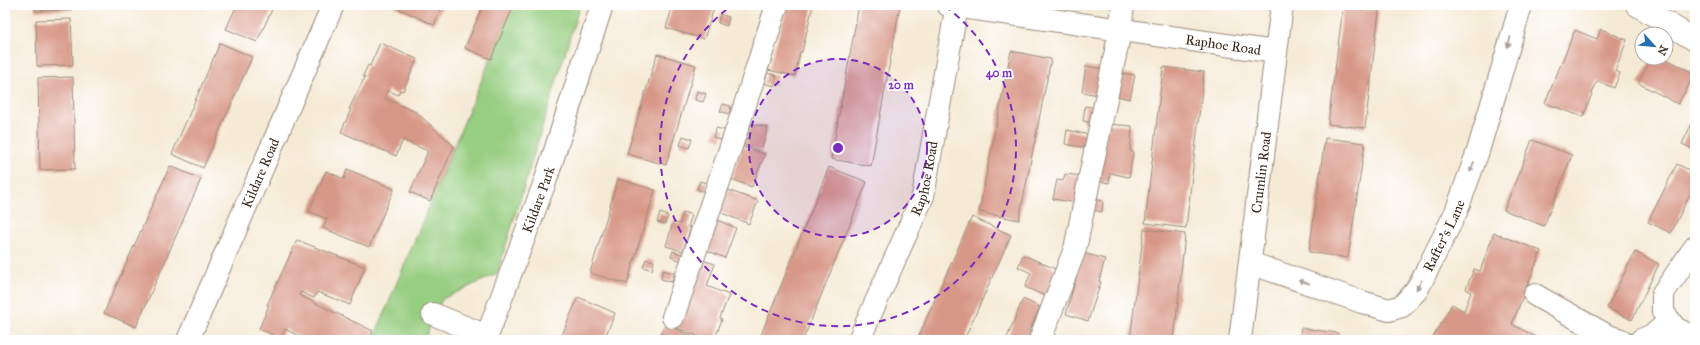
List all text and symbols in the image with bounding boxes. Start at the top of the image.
north arrow [1634,26,1674,66]
street label: Raphoe Road [1184,31,1262,59]
one-way arrow [1506,37,1512,49]
text: N [1654,43,1670,58]
text: 40 m [986,66,1013,81]
text: 20 m [888,78,915,92]
street label: Crumlin Road [1248,131,1275,214]
street label: Kildare Road [238,136,283,211]
street label: Raphoe Road [907,140,942,219]
centre of rings [831,141,845,155]
one-way arrow [1469,161,1475,172]
street label: Kildare Park [519,164,559,236]
street label: Rafter's Lane [1420,197,1469,275]
one-way arrow [1298,279,1310,285]
one-way arrow [1416,279,1422,291]

